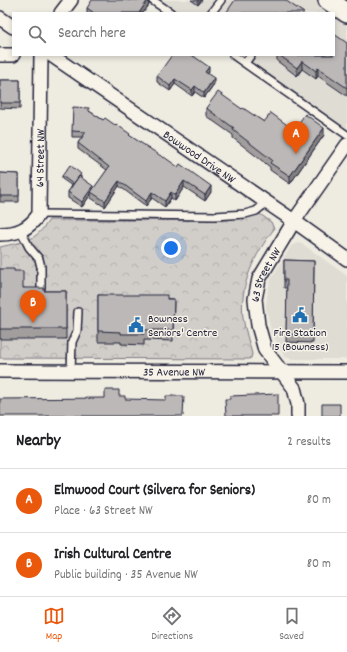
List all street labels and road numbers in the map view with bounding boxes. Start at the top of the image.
street label: Bowwood Drive NW [159,127,238,189]
street label: 64 Street NW [32,129,50,187]
street label: 63 Street NW [248,245,286,304]
street label: 35 Avenue NW [143,364,205,382]

